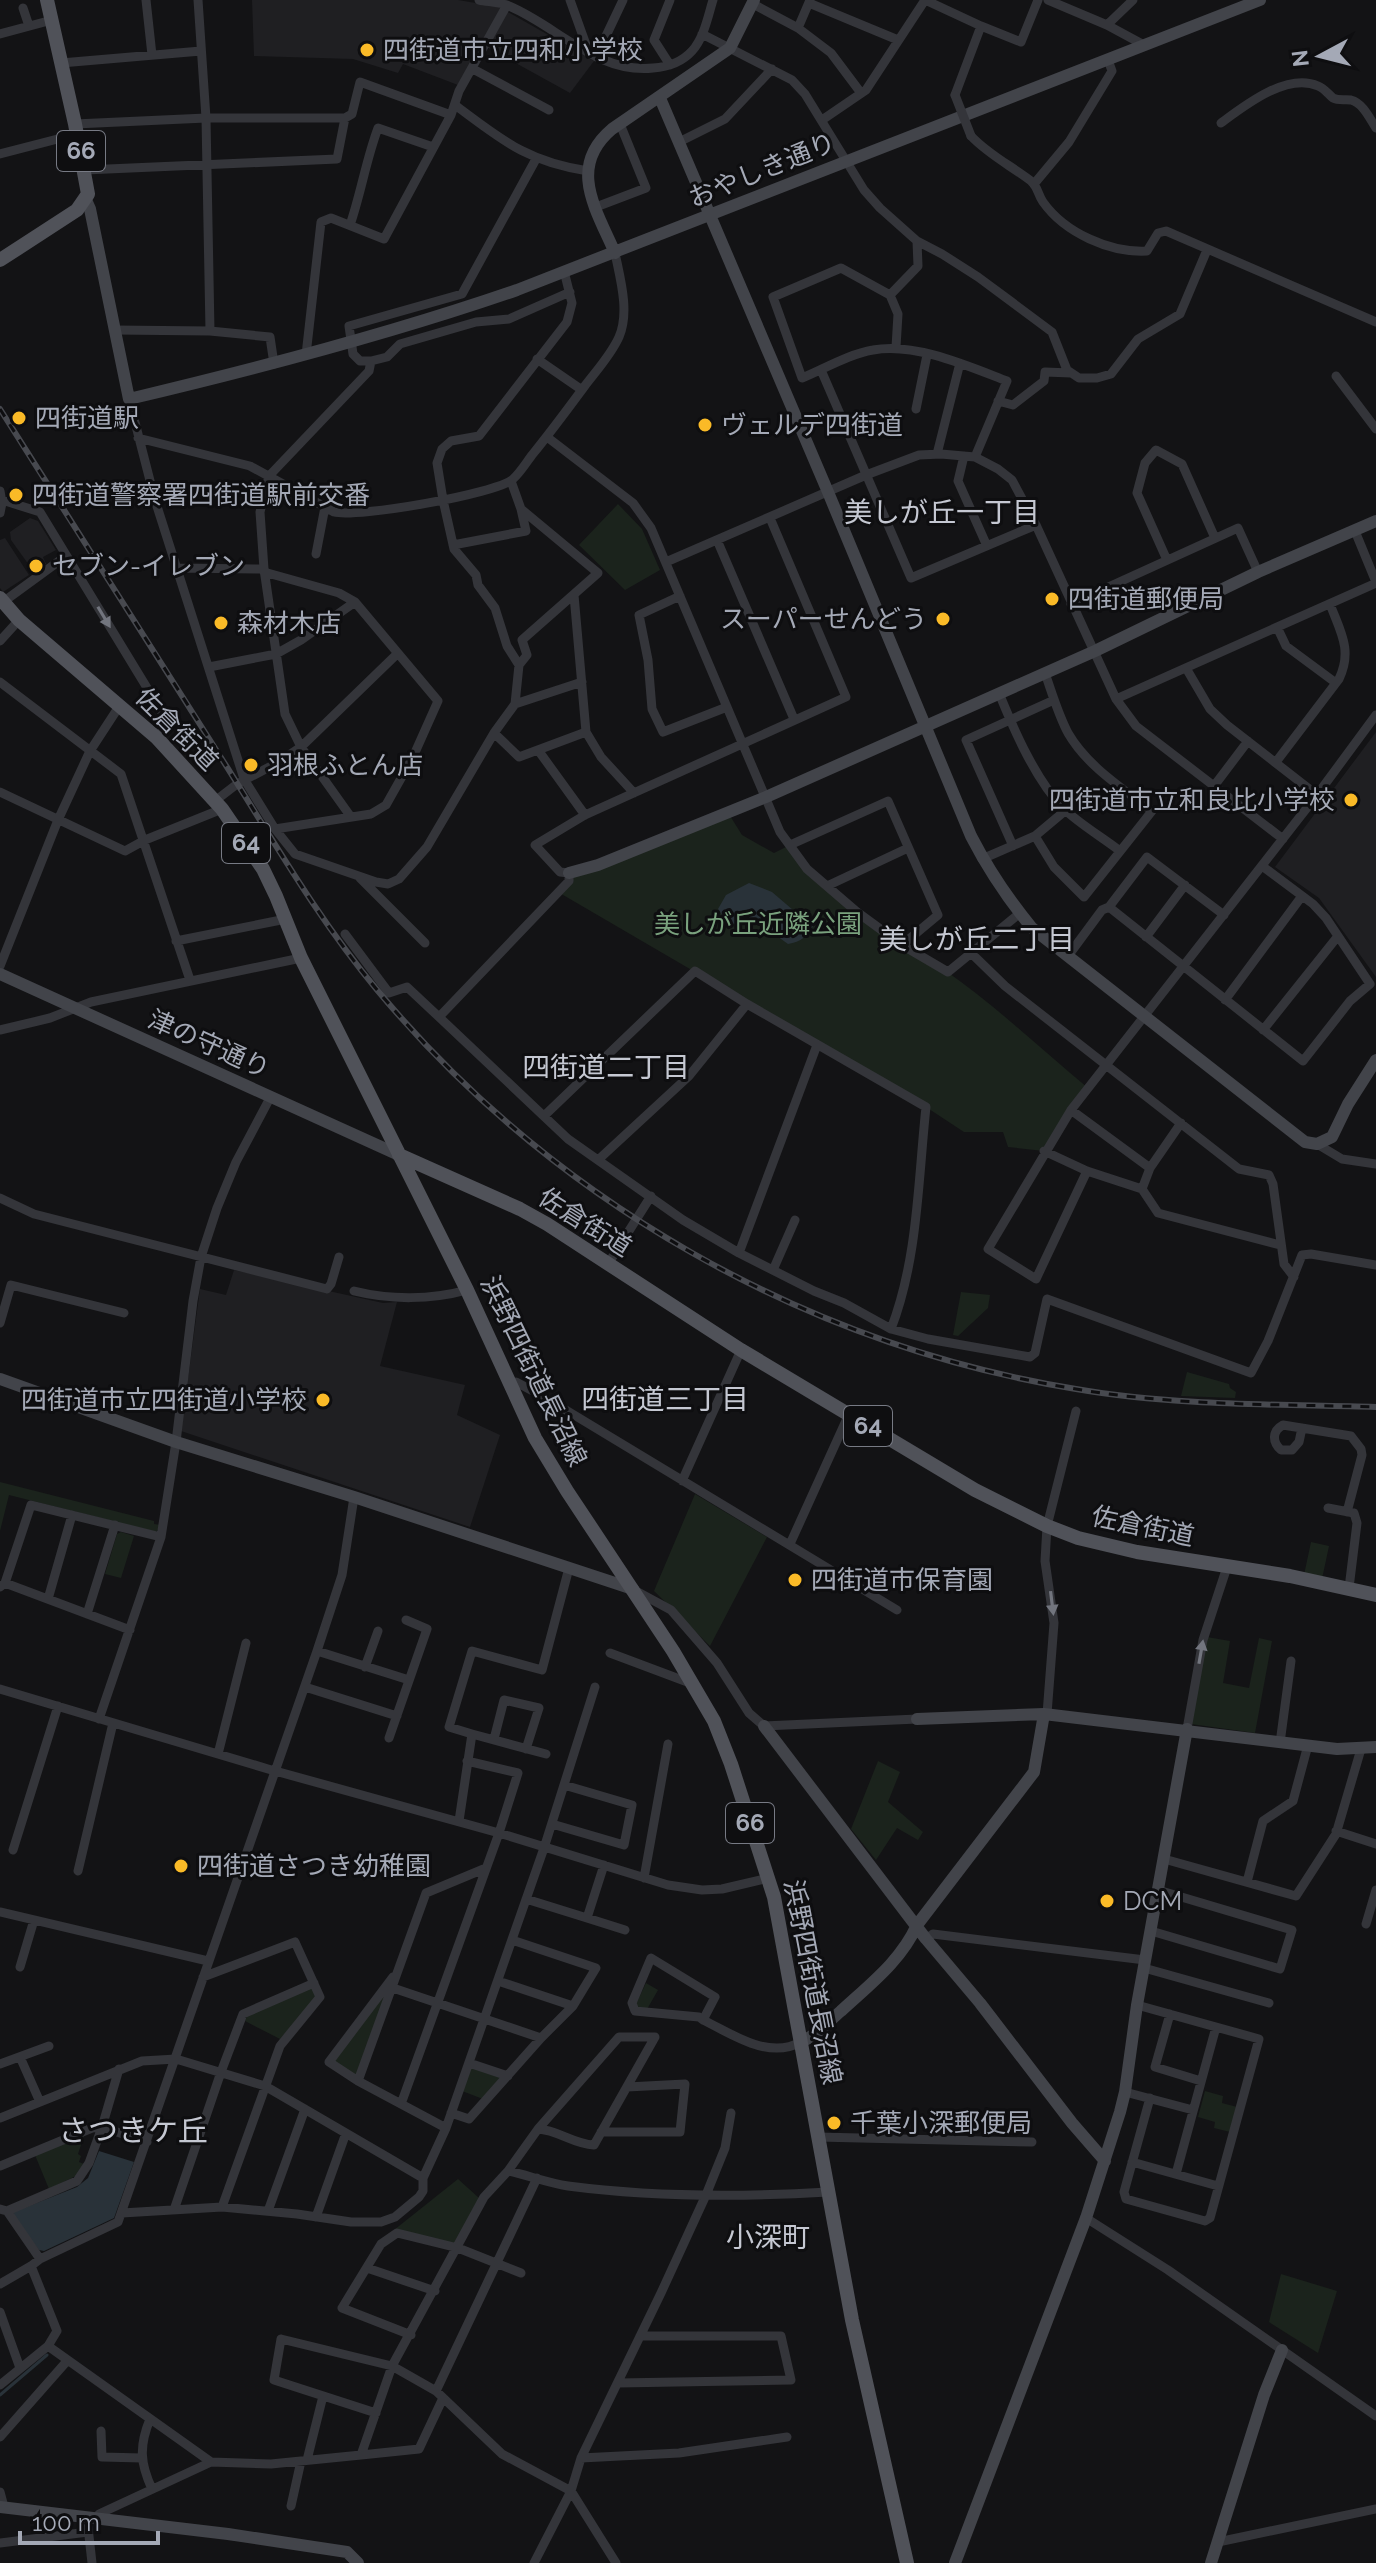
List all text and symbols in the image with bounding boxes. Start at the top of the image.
north arrow [1280,16,1360,96]
place label: 四街道市立四和小学校 [383,35,643,65]
marker: 四街道市立四和小学校 [358,41,376,59]
text: N [1286,49,1314,68]
street label: おやしき通り [684,127,840,213]
road number: 66 [57,131,105,171]
place label: 四街道駅 [35,403,139,433]
marker: 四街道駅 [10,409,28,427]
place label: ヴェルデ四街道 [721,410,903,440]
marker: ヴェルデ四街道 [696,416,714,434]
place label: 四街道警察署四街道駅前交番 [32,480,370,510]
marker: 四街道警察署四街道駅前交番 [7,486,25,504]
district label: 美しが丘一丁目 [844,496,1040,529]
place label: セブン-イレブン [52,551,245,581]
marker: セブン-イレブン [27,557,45,575]
place label: 四街道郵便局 [1068,584,1224,614]
marker: 四街道郵便局 [1043,590,1061,608]
place label: スーパーせんどう [720,604,927,634]
one-way arrow [96,606,110,628]
place label: 森材木店 [237,608,341,638]
marker: スーパーせんどう [934,610,952,628]
marker: 森材木店 [212,614,230,632]
street label: 佐倉街道 [130,682,224,776]
place label: 羽根ふとん店 [267,750,423,780]
marker: 羽根ふとん店 [242,756,260,774]
place label: 四街道市立和良比小学校 [1049,785,1335,815]
marker: 四街道市立和良比小学校 [1342,791,1360,809]
road number: 64 [222,823,270,863]
park label: 美しが丘近隣公園 [654,909,862,939]
district label: 美しが丘二丁目 [879,923,1075,956]
street label: 津の守通り [144,1004,274,1084]
district label: 四街道二丁目 [522,1051,690,1084]
street label: 佐倉街道 [533,1182,637,1262]
street label: 浜野四街道長沼線 [475,1271,593,1471]
district label: 四街道三丁目 [581,1383,749,1416]
place label: 四街道市立四街道小学校 [21,1385,307,1415]
marker: 四街道市立四街道小学校 [314,1391,332,1409]
road number: 64 [844,1406,892,1446]
street label: 佐倉街道 [1089,1501,1197,1551]
place label: 四街道市保育園 [811,1565,993,1595]
marker: 四街道市保育園 [786,1571,804,1589]
one-way arrow [1046,1591,1059,1616]
one-way arrow [1195,1640,1207,1665]
road number: 66 [726,1803,774,1843]
place label: 四街道さつき幼稚園 [197,1851,431,1881]
marker: 四街道さつき幼稚園 [172,1857,190,1875]
street label: 浜野四街道長沼線 [778,1877,848,2087]
place label: DCM [1123,1886,1182,1916]
marker: DCM [1098,1892,1116,1910]
place label: 千葉小深郵便局 [850,2108,1032,2138]
district label: さつきケ丘 [58,2113,208,2148]
marker: 千葉小深郵便局 [825,2114,843,2132]
district label: 小深町 [726,2221,810,2254]
scale bar [20,2495,158,2545]
text: 100 m [32,2508,100,2537]

